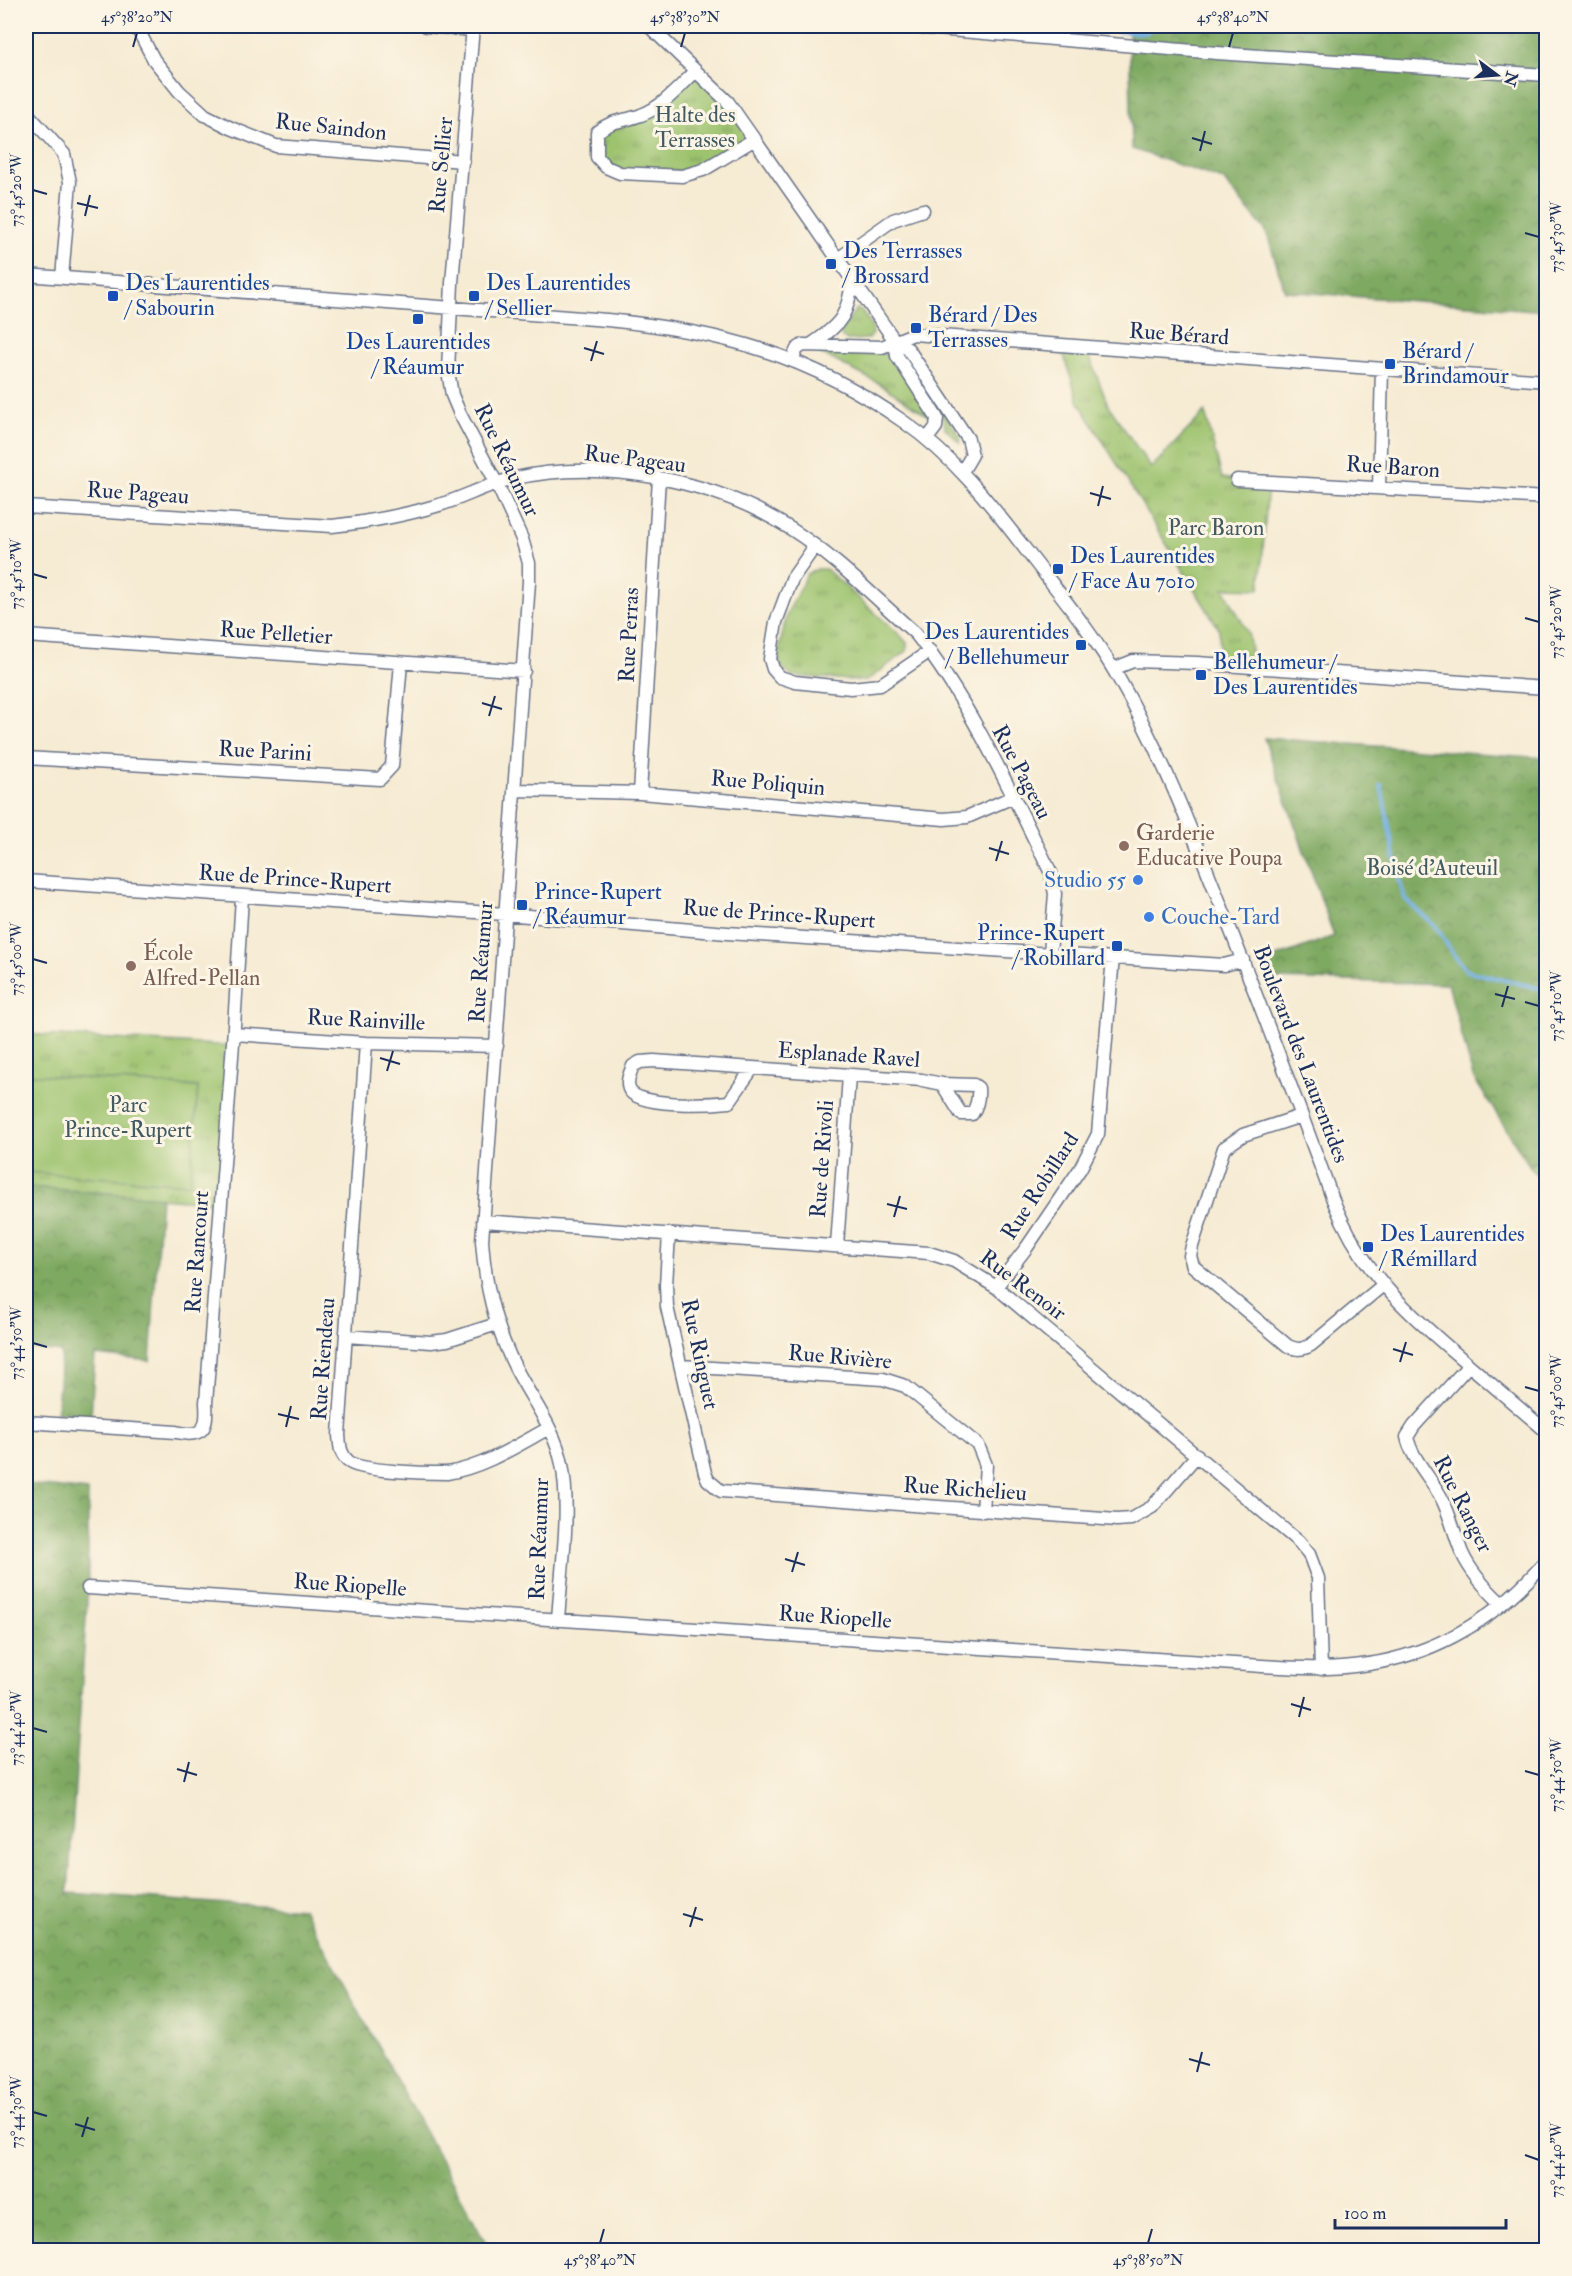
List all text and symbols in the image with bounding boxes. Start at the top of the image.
text: 45°38'20"N [101,8,174,27]
text: 45°38'30"N [650,8,721,27]
text: 45°38'40"N [1197,8,1270,27]
north arrow [1467,45,1527,105]
text: N [1499,68,1522,89]
park label: Halte des Terrasses [654,101,736,154]
street label: Rue Saindon [274,107,388,147]
street label: Rue Sellier [423,115,459,214]
text: 73°45'20"W [7,152,26,227]
text: 73°45'30"W [1547,200,1566,273]
place label: Des Terrasses / Brossard [841,237,962,290]
marker: Des Terrasses / Brossard [824,257,838,271]
place label: Des Laurentides / Sabourin [123,269,270,322]
place label: Des Laurentides / Sellier [484,269,631,322]
marker: Des Laurentides / Sabourin [106,289,120,303]
marker: Des Laurentides / Sellier [467,289,481,303]
place label: Bérard / Des Terrasses [928,301,1037,354]
marker: Des Laurentides / Réaumur [411,312,425,326]
street label: Rue Bérard [1128,317,1230,351]
marker: Bérard / Des Terrasses [909,321,923,335]
place label: Des Laurentides / Réaumur [346,328,490,381]
place label: Bérard / Brindamour [1402,337,1509,390]
marker: Bérard / Brindamour [1383,357,1397,371]
street label: Rue Réaumur [468,399,547,522]
street label: Rue Pageau [582,439,688,479]
street label: Rue Baron [1345,450,1441,484]
street label: Rue Pageau [86,475,190,511]
park label: Parc Baron [1168,514,1264,542]
text: 73°45'10"W [7,538,26,610]
place label: Des Laurentides / Face Au 7010 [1068,542,1215,595]
marker: Des Laurentides / Face Au 7010 [1051,562,1065,576]
text: 73°45'20"W [1547,584,1566,659]
street label: Rue Perras [613,587,645,683]
street label: Rue Pelletier [219,615,334,651]
place label: Des Laurentides / Bellehumeur [924,618,1070,671]
marker: Des Laurentides / Bellehumeur [1074,638,1088,652]
place label: Bellehumeur / Des Laurentides [1213,648,1358,701]
marker: Bellehumeur / Des Laurentides [1194,668,1208,682]
street label: Rue Pageau [986,720,1058,824]
street label: Rue Parini [218,735,312,767]
street label: Rue Poliquin [710,764,826,802]
place label: Garderie Educative Poupa [1136,819,1283,873]
marker: Garderie Educative Poupa [1117,839,1131,853]
park label: Boisé d'Auteuil [1366,854,1498,882]
street label: Rue de Prince-Rupert [198,858,392,901]
place label: Studio 55 [1044,866,1126,894]
marker: Studio 55 [1131,873,1145,887]
place label: Prince-Rupert / Réaumur [532,878,662,931]
street label: Rue de Prince-Rupert [682,893,876,936]
marker: Prince-Rupert / Réaumur [515,898,529,912]
street label: Rue Réaumur [463,899,499,1024]
place label: Couche-Tard [1161,903,1280,931]
marker: Couche-Tard [1142,910,1156,924]
place label: Prince-Rupert / Robillard [977,919,1105,972]
text: 73°45'00"W [7,921,26,996]
place label: École Alfred-Pellan [142,938,260,992]
marker: Prince-Rupert / Robillard [1110,939,1124,953]
street label: Boulevard des Laurentides [1247,941,1355,1167]
marker: École Alfred-Pellan [124,959,138,973]
text: 73°45'10"W [1547,970,1566,1042]
street label: Rue Rainville [306,1003,426,1037]
street label: Esplanade Ravel [777,1036,921,1075]
park label: Parc Prince-Rupert [64,1091,192,1145]
street label: Rue de Rivoli [804,1099,840,1219]
street label: Rue Robillard [995,1127,1085,1245]
street label: Rue Rancourt [179,1190,215,1314]
place label: Des Laurentides / Rémillard [1378,1220,1525,1273]
marker: Des Laurentides / Rémillard [1361,1240,1375,1254]
street label: Rue Renoir [974,1243,1073,1327]
street label: Rue Ringuet [675,1296,725,1412]
street label: Rue Riendeau [305,1297,341,1421]
text: 73°44'50"W [7,1305,26,1380]
street label: Rue Rivière [787,1339,893,1375]
text: 73°45'00"W [1547,1353,1566,1428]
street label: Rue Ranger [1427,1451,1500,1558]
street label: Rue Richelieu [902,1471,1028,1507]
street label: Rue Réaumur [523,1477,555,1601]
street label: Rue Riopelle [292,1567,408,1604]
street label: Rue Riopelle [777,1599,893,1636]
text: 73°44'40"W [7,1689,26,1766]
text: 73°44'50"W [1547,1737,1566,1812]
text: 73°44'30"W [7,2075,26,2149]
text: 73°44'40"W [1547,2121,1566,2198]
scale bar [1335,2192,1506,2230]
text: 100 m [1344,2202,1387,2225]
text: 45°38'40"N [564,2251,637,2270]
text: 45°38'50"N [1113,2251,1184,2270]

